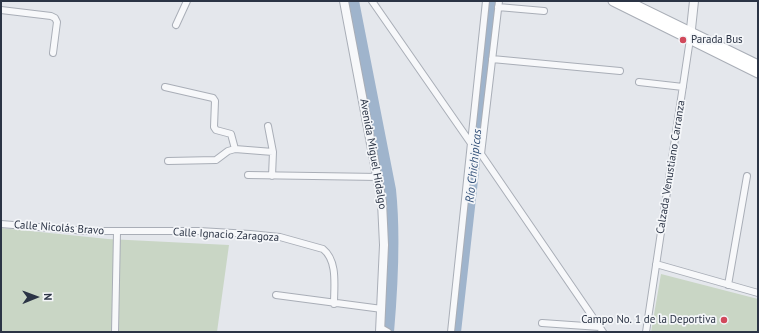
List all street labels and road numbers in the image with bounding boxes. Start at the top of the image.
street label: Avenida Miguel Hidalgo [357,98,389,210]
street label: Calzada Venustiano Carranza [654,99,688,235]
street label: Calle Nicolás Bravo [13,218,105,238]
street label: Calle Ignacio Zaragoza [173,226,279,244]

